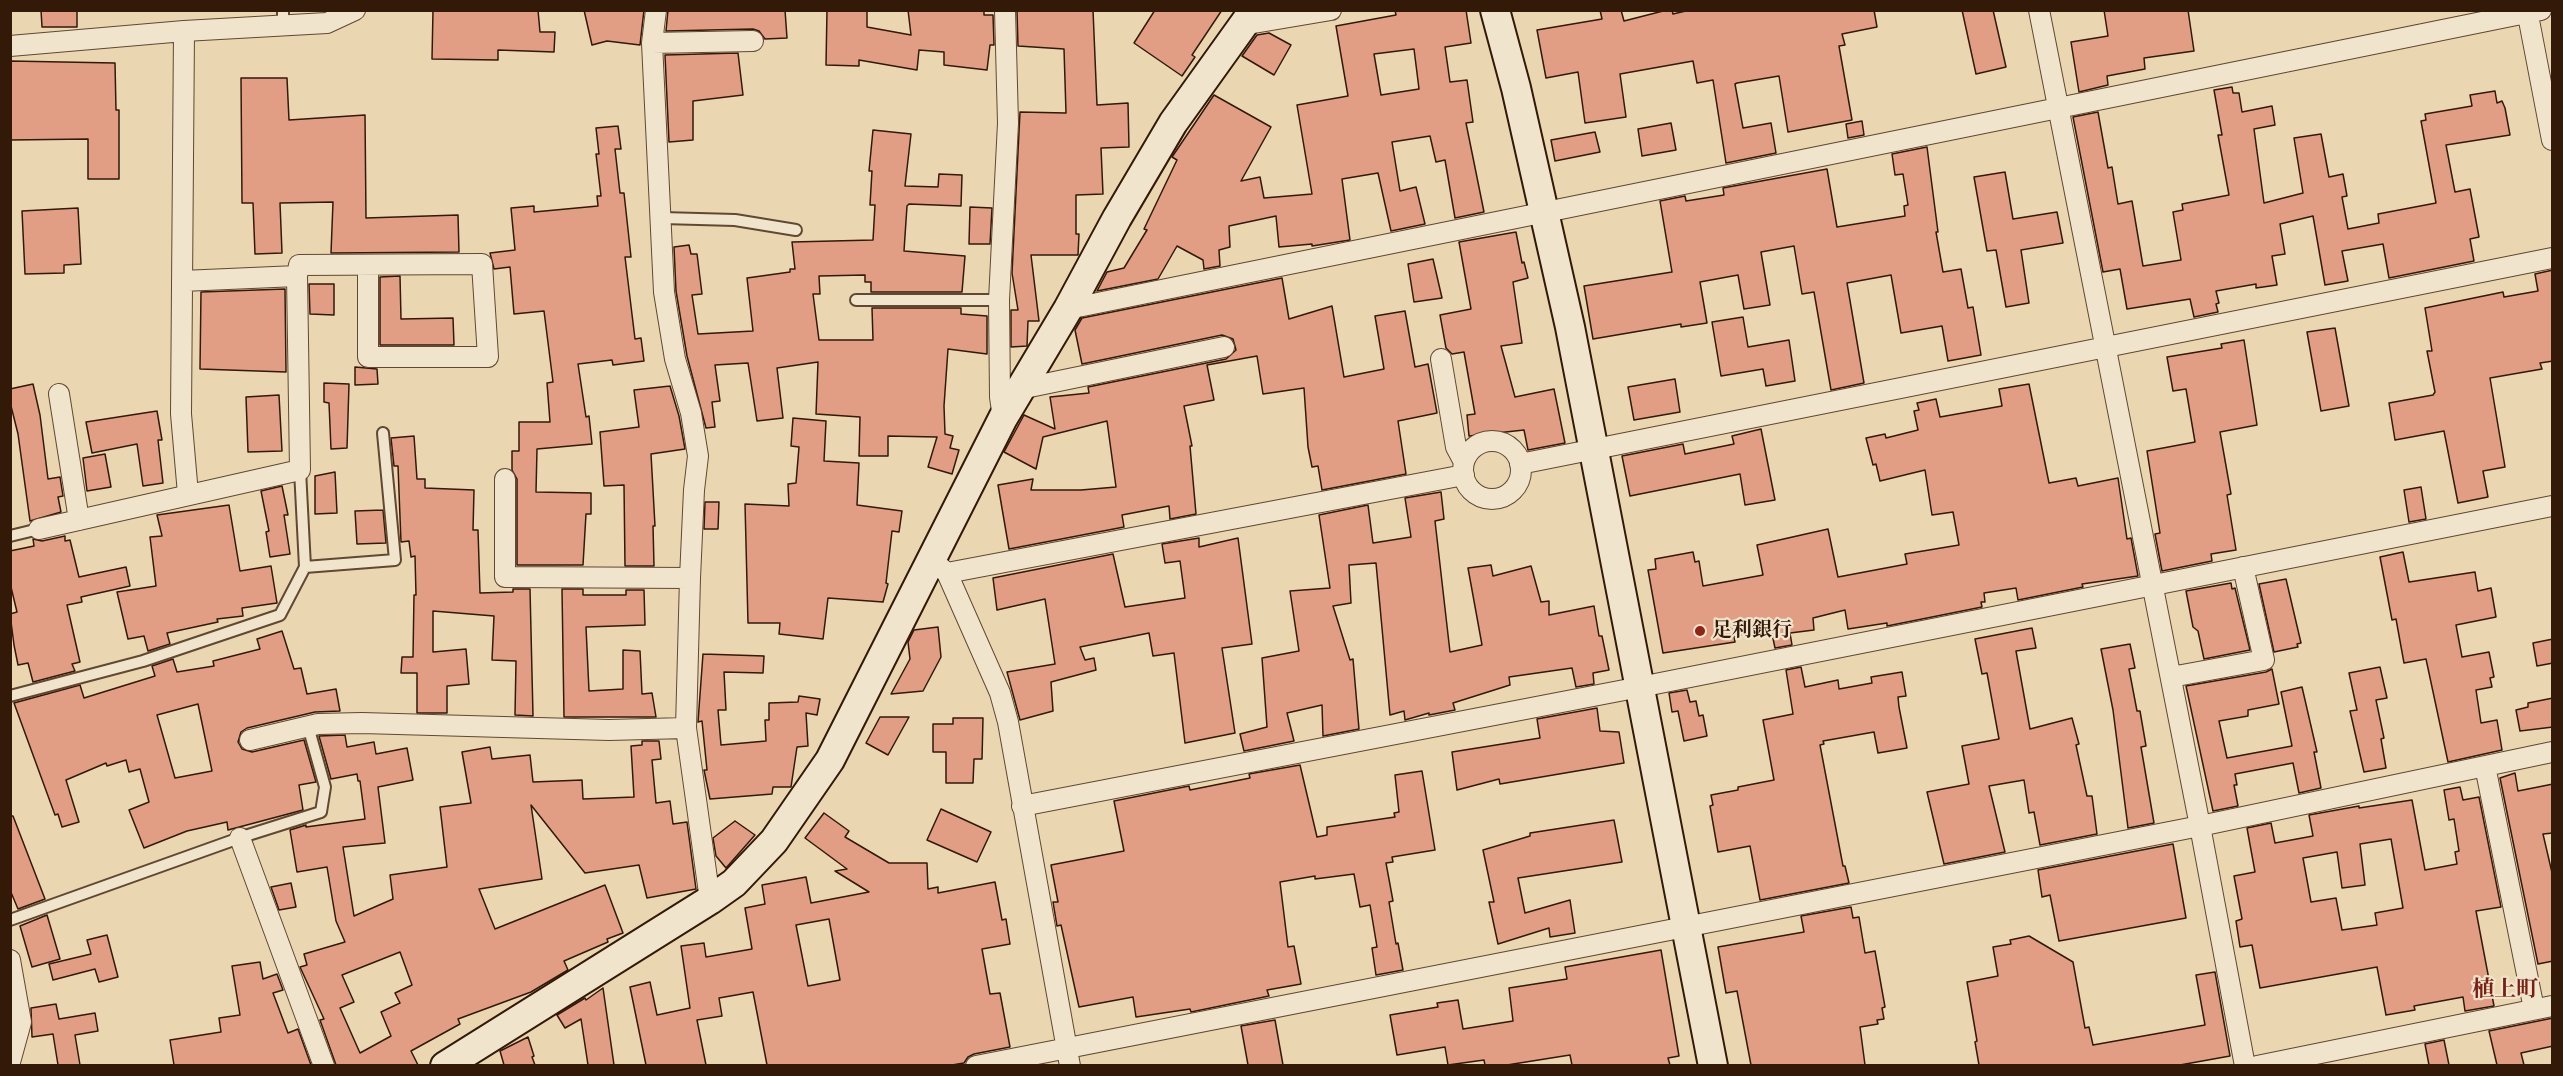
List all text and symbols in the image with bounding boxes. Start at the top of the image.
place label: 足利銀行 [1712,619,1792,643]
marker: 足利銀行 [1693,624,1707,638]
district label: 植上町 [2472,978,2538,1004]

